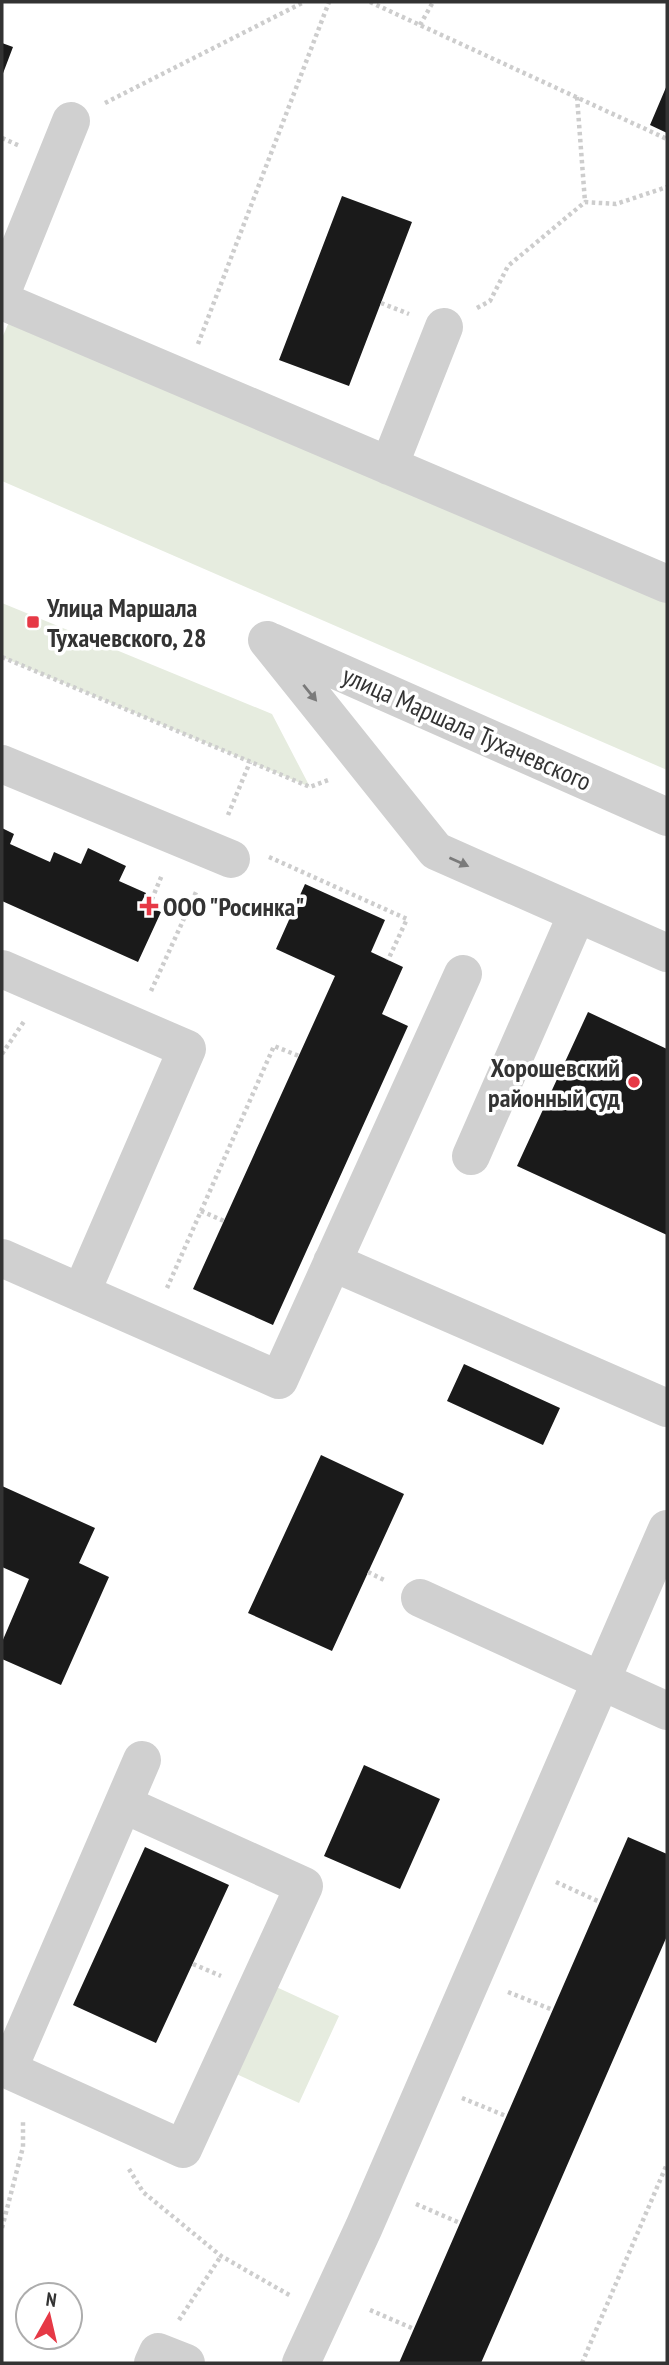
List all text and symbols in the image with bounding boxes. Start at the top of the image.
place label: Улица Маршала Тухачевского, 28 [46,591,207,654]
marker: Улица Маршала Тухачевского, 28 [25,614,41,630]
street label: улица Маршала Тухачевского [337,658,597,798]
one-way arrow [302,685,317,702]
one-way arrow [449,856,469,868]
place label: ООО "Росинка" [163,890,304,923]
marker: ООО "Росинка" [141,898,157,914]
place label: Хорошевский районный суд [488,1051,621,1114]
marker: Хорошевский районный суд [626,1074,642,1090]
north arrow [14,2281,84,2351]
text: N [45,2287,58,2312]

